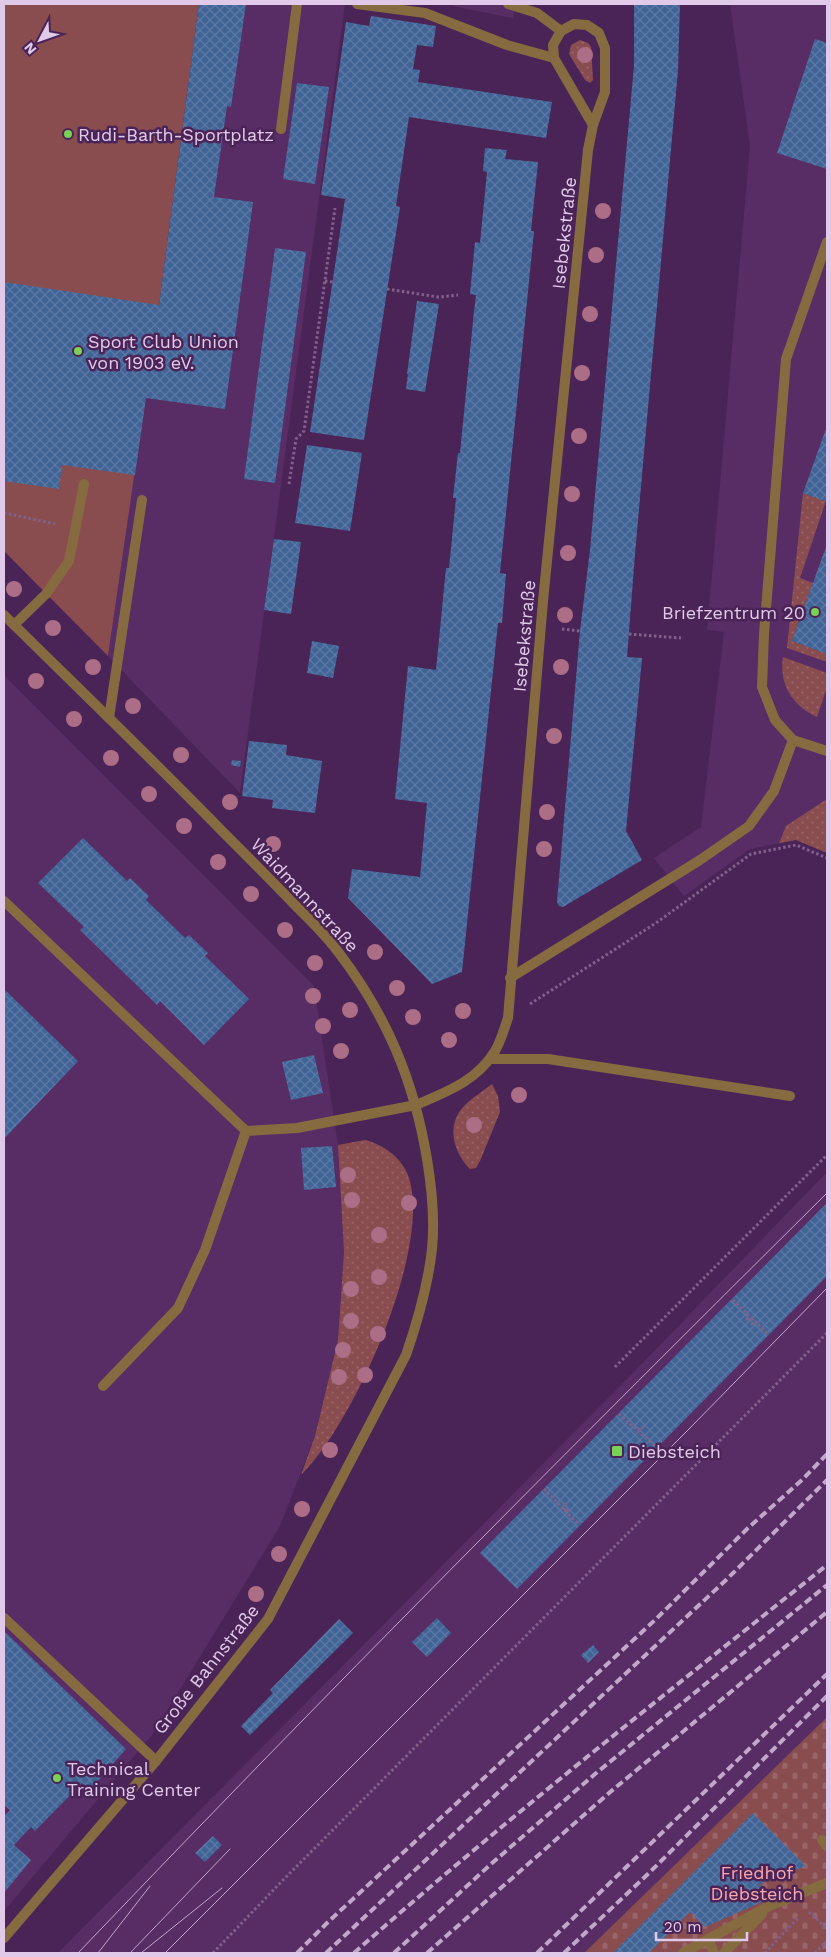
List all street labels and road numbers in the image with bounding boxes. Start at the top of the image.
street label: Isebekstraße [548,176,580,290]
street label: Isebekstraße [509,579,539,693]
street label: Waidmannstraße [247,834,363,956]
street label: Große Bahnstraße [149,1600,263,1738]

